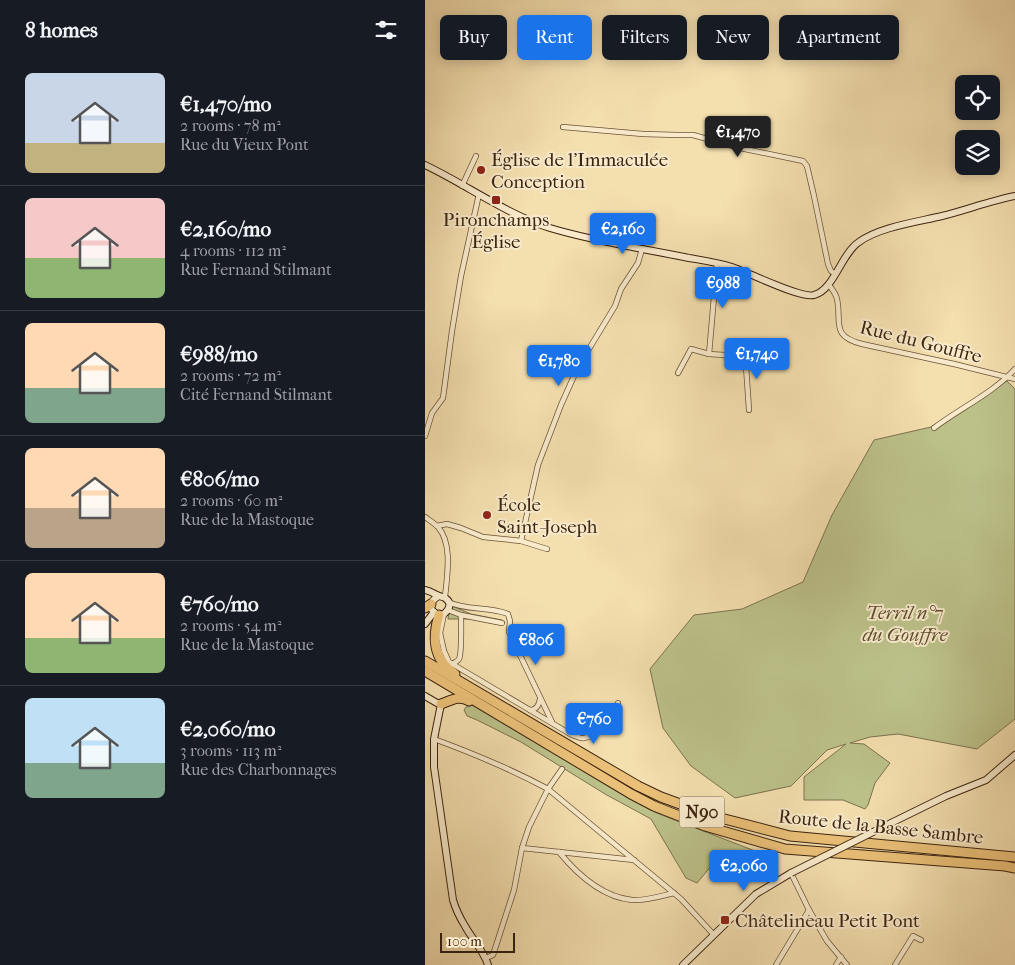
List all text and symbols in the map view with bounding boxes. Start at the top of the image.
chip: Buy [440,15,507,60]
chip: Rent [517,15,592,60]
chip: Filters [602,15,687,60]
chip: New [697,15,769,60]
chip: Apartment [779,15,899,60]
icon: filters [372,16,400,44]
text: 8 homes [25,18,98,42]
map controls [955,75,1000,175]
button: locate [955,75,1000,120]
text: €1,470/mo [180,92,271,116]
icon: home [65,93,125,153]
text: 2 rooms · 78 m² [180,116,281,135]
pin: €1,470 [697,116,779,158]
text: €1,470 [716,122,760,141]
button: layers [955,130,1000,175]
text: Rue du Vieux Pont [180,135,309,154]
place label: Église de l'Immaculée Conception [491,149,668,193]
marker: Église de l'Immaculée Conception [475,164,487,176]
marker: Pironchamps Église [490,194,502,206]
place label: Pironchamps Église [443,209,549,253]
pin: €2,160 [582,212,664,255]
text: €2,160/mo [180,217,271,241]
icon: home [65,218,125,278]
text: €2,160 [601,219,645,238]
text: 4 rooms · 112 m² [180,241,286,260]
text: Rue Fernand Stilmant [180,260,332,279]
pin: €988 [693,266,753,309]
text: €988 [706,273,740,292]
street label: Rue du Gouffre [857,316,984,368]
pin: €1,740 [716,338,798,380]
text: €988/mo [180,342,258,366]
icon: home [65,343,125,403]
pin: €1,780 [518,344,600,387]
text: €1,740 [735,344,779,363]
text: €1,780 [538,351,580,370]
text: 2 rooms · 72 m² [180,366,281,385]
text: Cité Fernand Stilmant [180,385,332,404]
text: €806/mo [180,467,259,491]
icon: home [65,468,125,528]
text: 2 rooms · 60 m² [180,491,283,510]
place label: École Saint-Joseph [497,494,598,538]
marker: École Saint-Joseph [481,509,493,521]
text: Rue de la Mastoque [180,510,314,529]
text: €760/mo [180,592,259,616]
icon: home [65,593,125,653]
park label: Terril n°7 du Gouffre [863,602,949,646]
text: 2 rooms · 54 m² [180,616,281,635]
pin: €806 [506,624,566,666]
text: €806 [518,630,554,649]
text: Rue de la Mastoque [180,635,314,654]
pin: €760 [564,702,624,745]
text: €760 [577,709,611,728]
text: €2,060/mo [180,717,275,741]
icon: home [65,718,125,778]
text: 3 rooms · 113 m² [180,741,281,760]
text: Rue des Charbonnages [180,760,336,779]
road number: N90 [679,796,725,828]
street label: Route de la Basse Sambre [777,805,984,849]
pin: €2,060 [703,850,785,892]
text: €2,060 [720,856,768,875]
place label: Châtelineau Petit Pont [735,910,920,932]
marker: Châtelineau Petit Pont [719,914,731,926]
scale bar [440,930,515,953]
text: 100 m [447,933,482,950]

